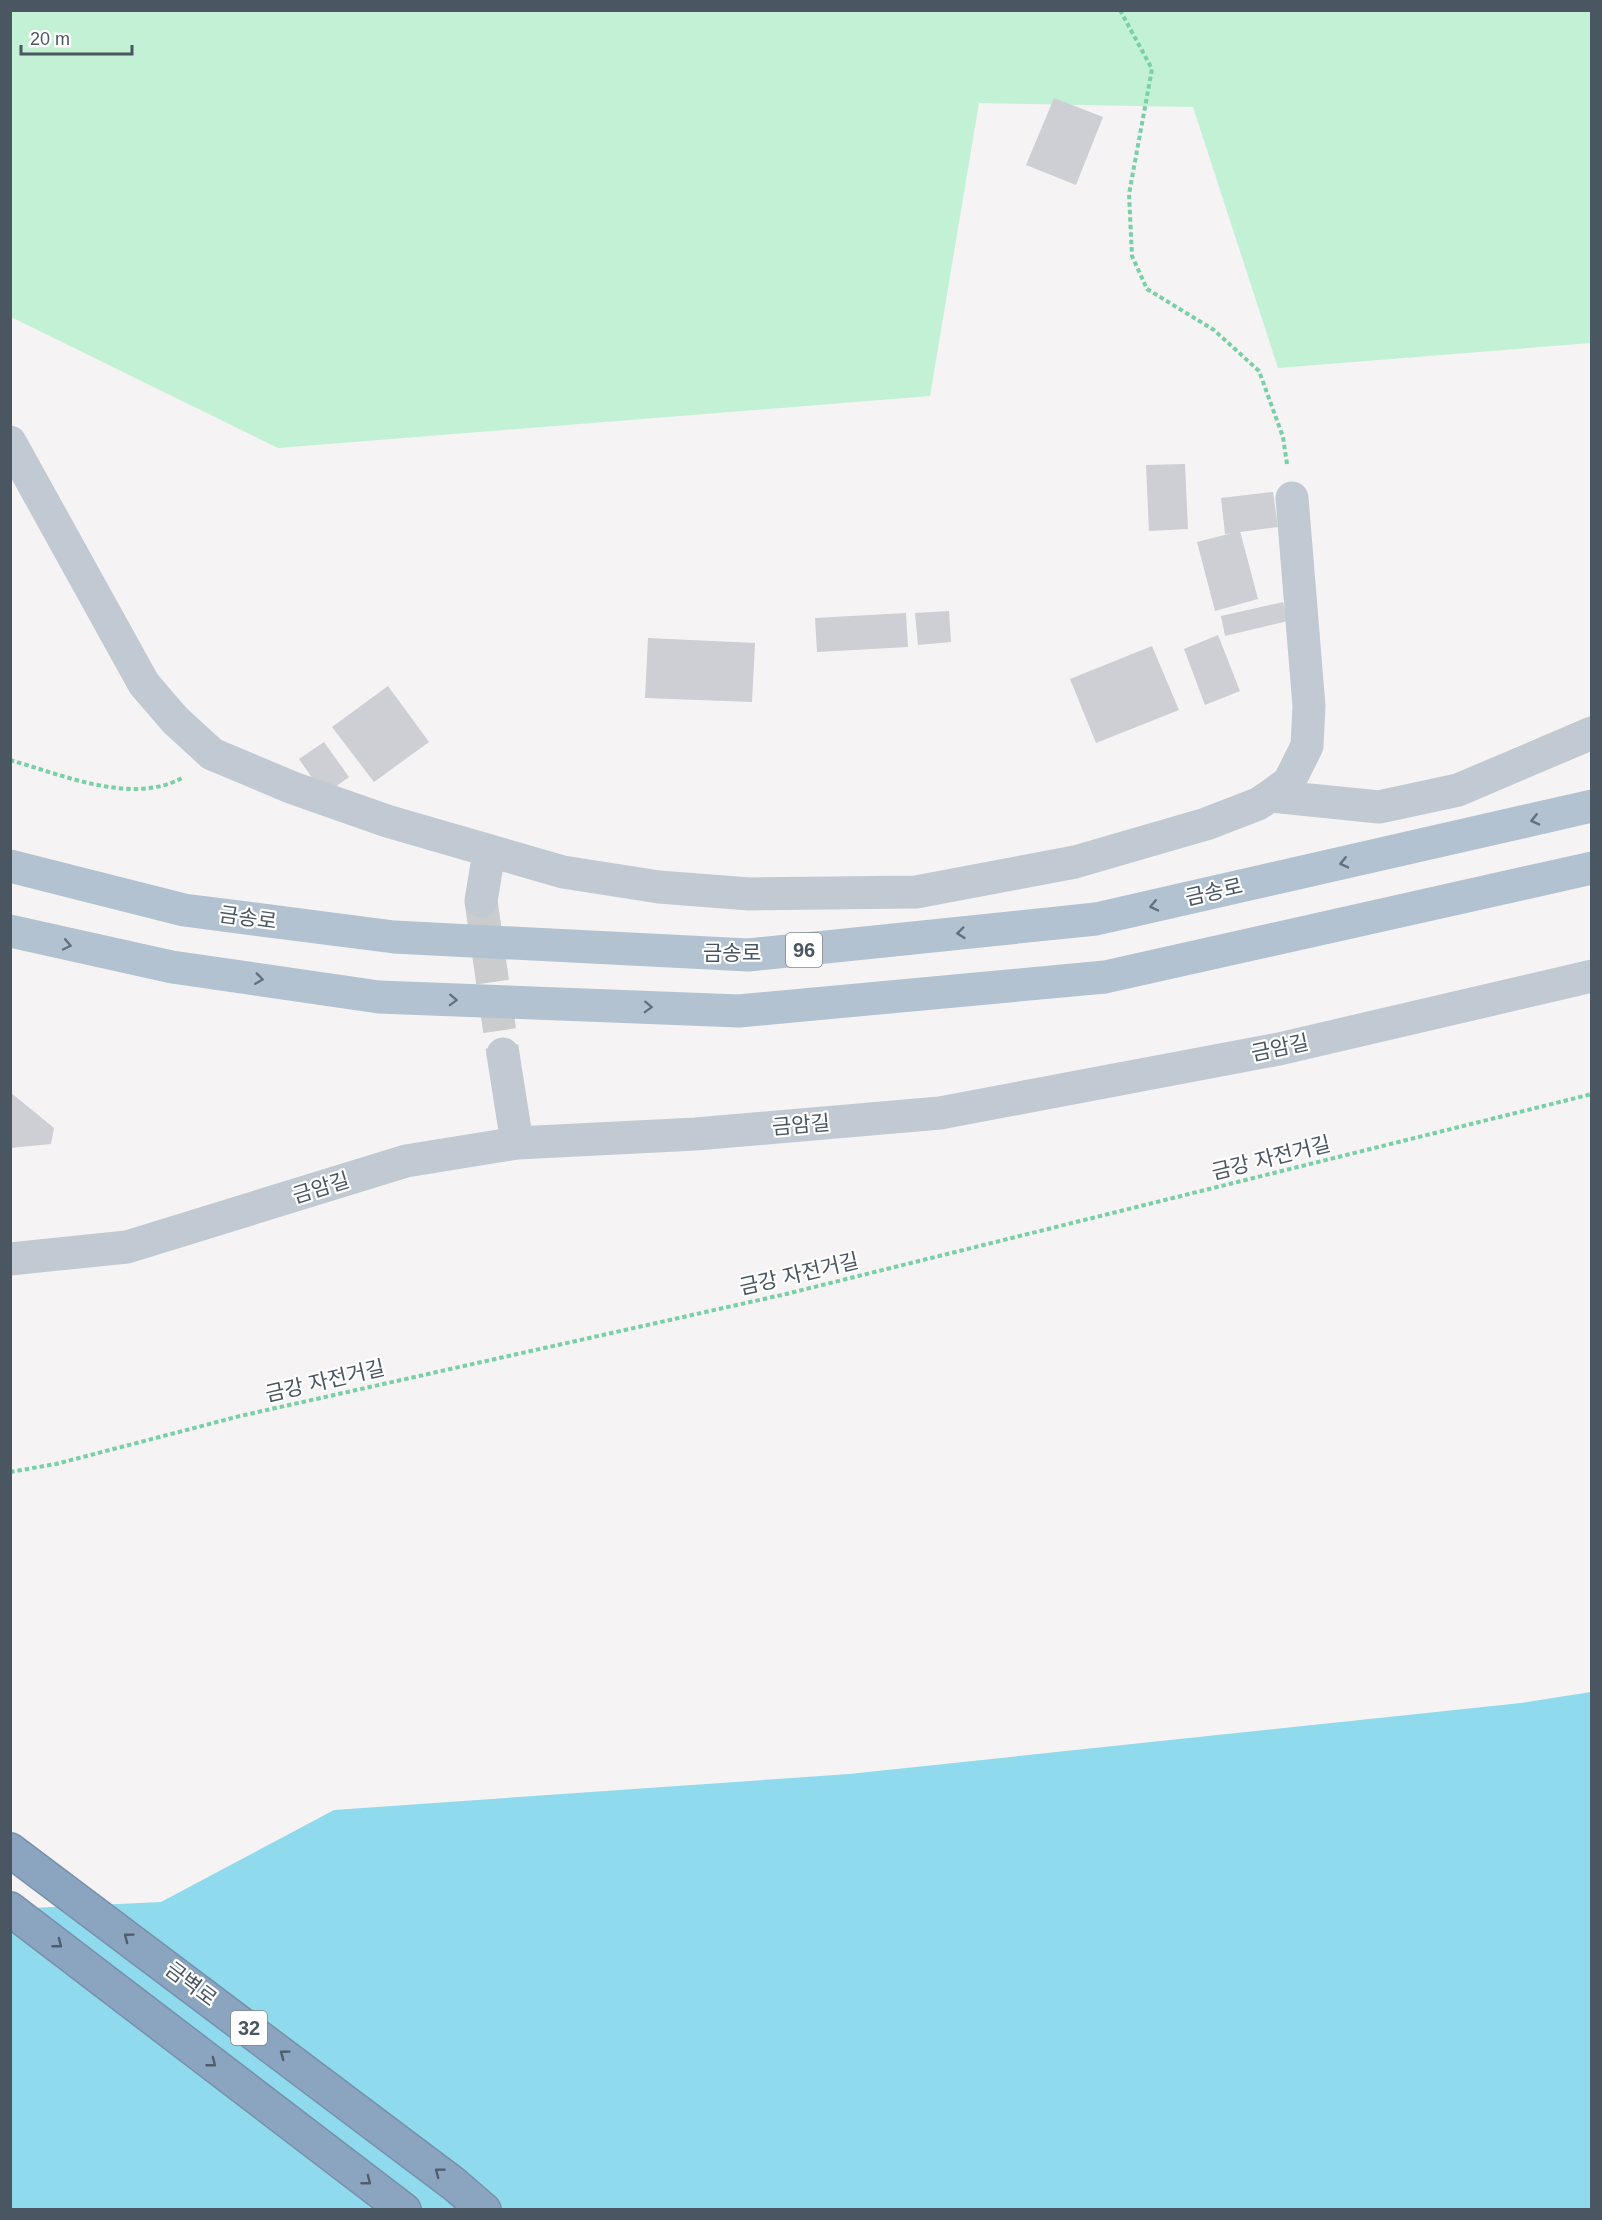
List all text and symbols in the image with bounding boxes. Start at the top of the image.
scale bar [21,18,132,56]
text: 20 m [30,29,70,49]
one-way arrow [1530,813,1540,826]
one-way arrow [1340,856,1350,869]
street label: 금송로 [1183,874,1245,909]
one-way arrow [1149,898,1159,911]
street label: 금송로 [218,902,278,933]
one-way arrow [957,926,966,939]
road number: 96 [786,933,822,967]
one-way arrow [62,937,72,950]
street label: 금송로 [703,941,761,964]
one-way arrow [255,973,264,985]
one-way arrow [448,993,457,1006]
one-way arrow [643,1001,652,1014]
street label: 금암길 [1249,1030,1311,1065]
street label: 금암길 [771,1111,831,1138]
street label: 금강 자전거길 [1209,1132,1333,1183]
street label: 금암길 [290,1168,352,1207]
street label: 금강 자전거길 [737,1249,861,1298]
street label: 금강 자전거길 [263,1356,387,1405]
one-way arrow [124,1933,135,1944]
one-way arrow [51,1936,62,1947]
street label: 금벽로 [161,1957,221,2010]
road number: 32 [231,2011,267,2045]
one-way arrow [279,2051,290,2062]
one-way arrow [206,2055,217,2066]
one-way arrow [435,2169,446,2180]
one-way arrow [360,2174,371,2185]

